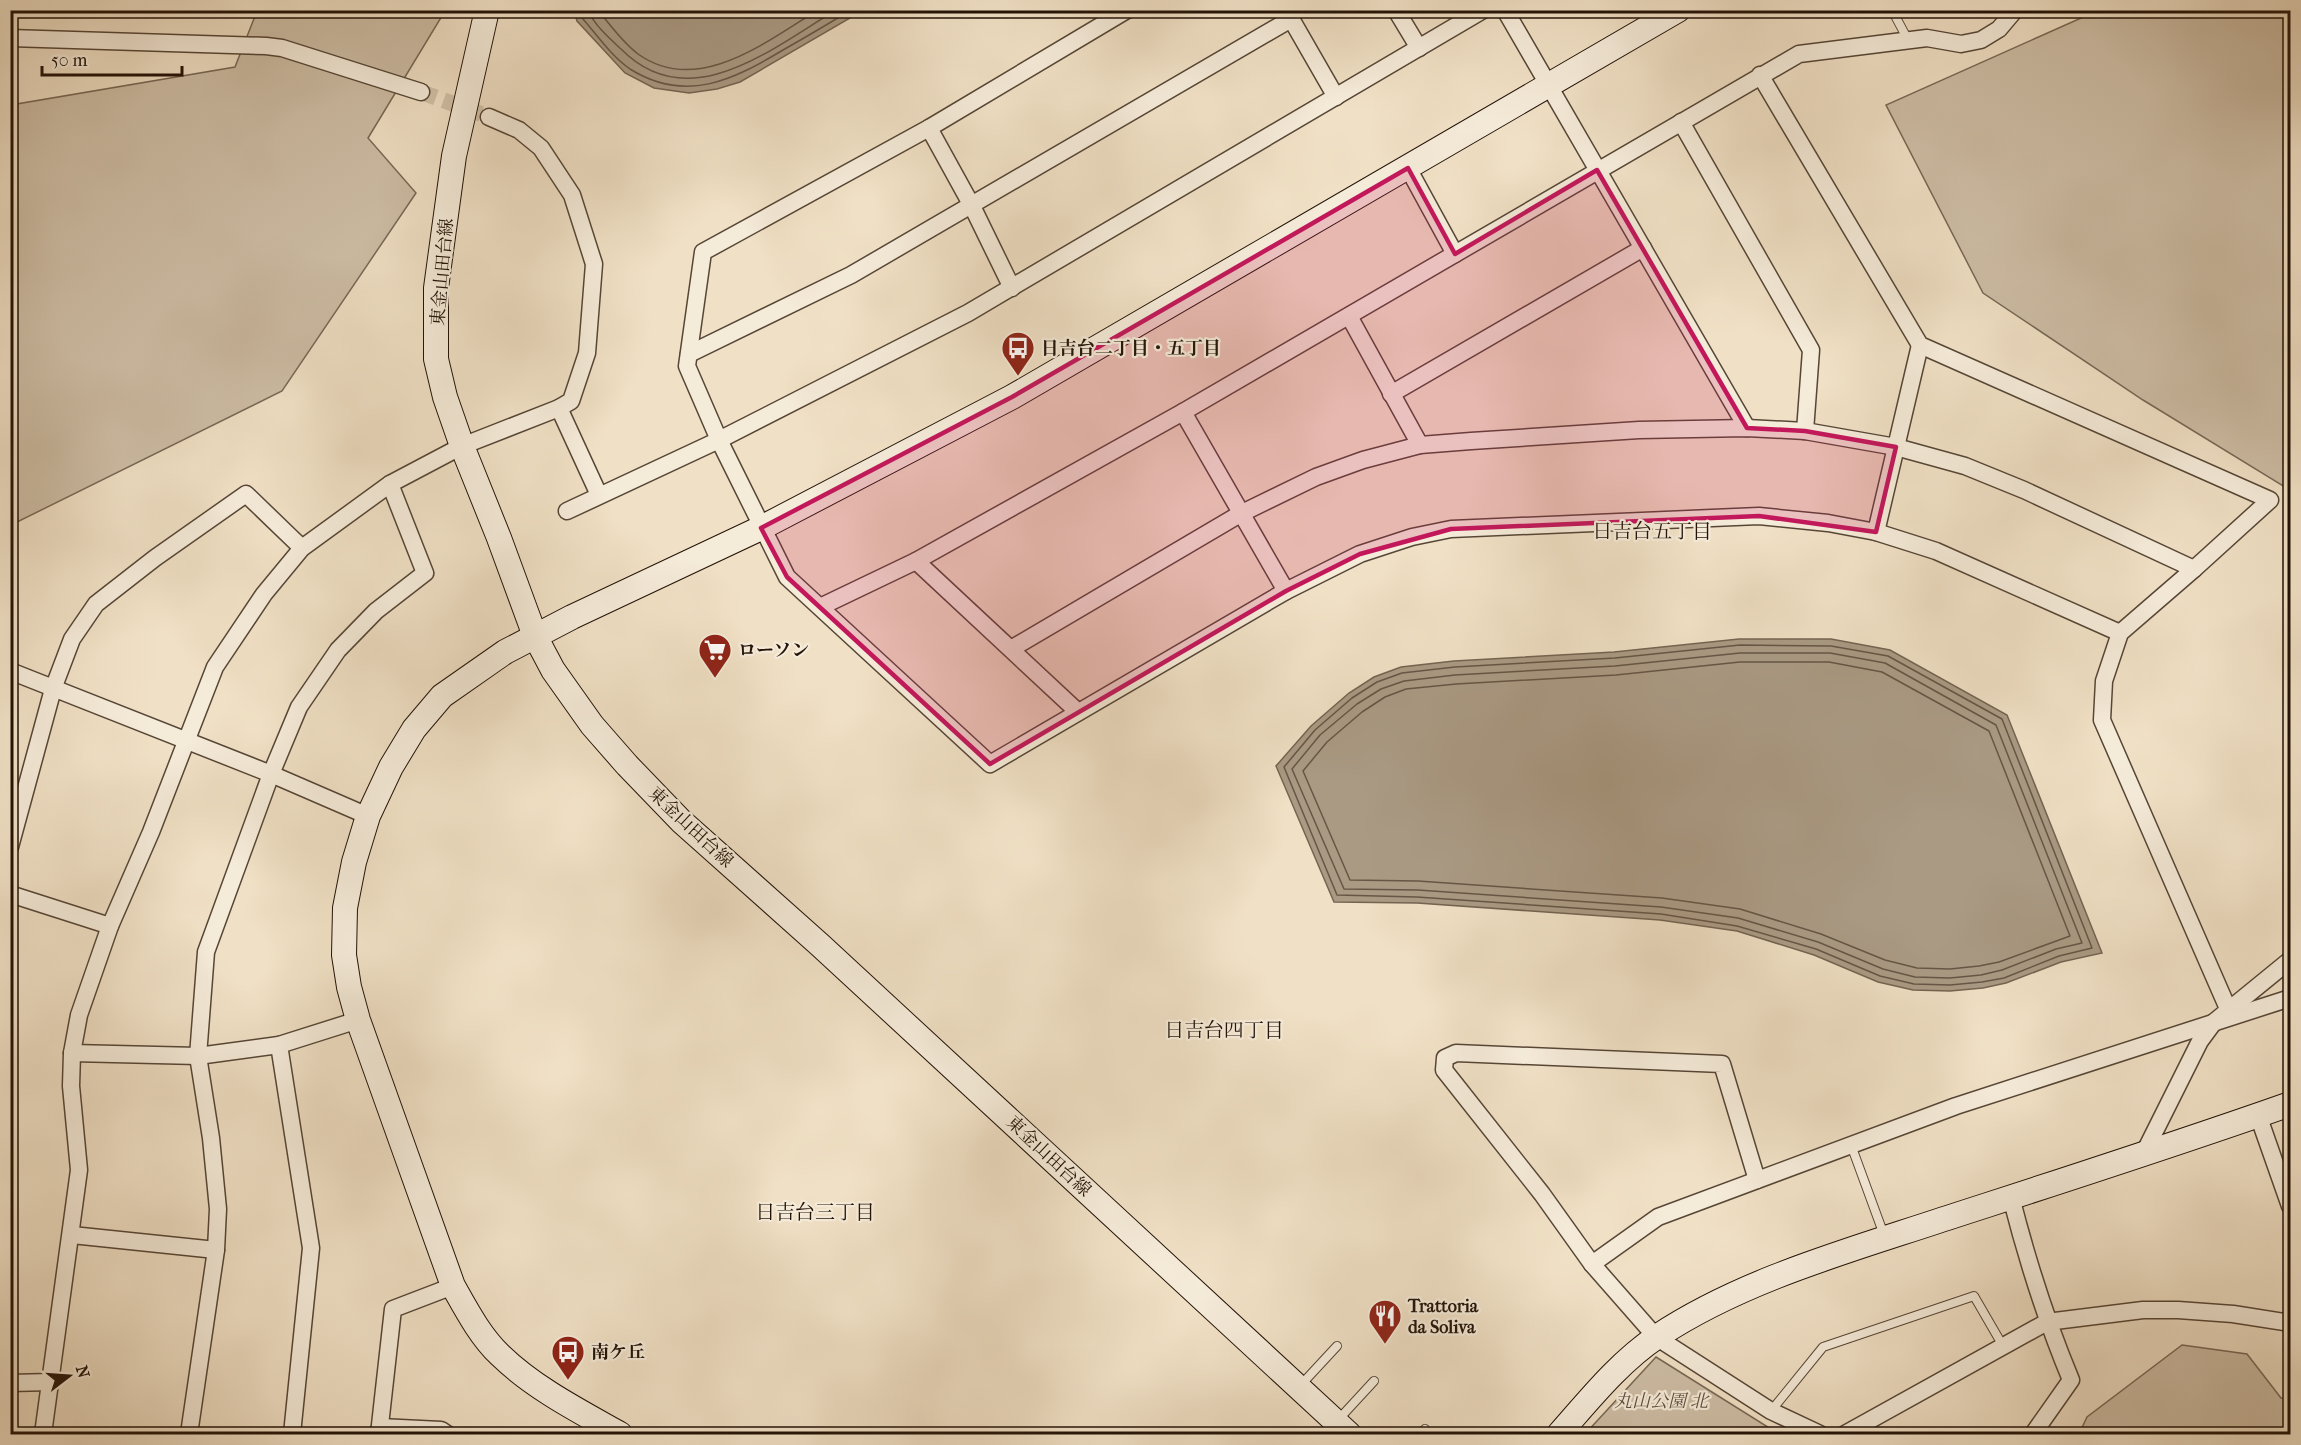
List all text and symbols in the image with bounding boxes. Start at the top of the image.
scale bar [42,39,182,77]
text: 50 m [51,50,88,71]
street label: 東金山田台線 [427,217,458,327]
bus stop icon: 日吉台二丁目・五丁目 [1000,330,1036,377]
place label: 日吉台二丁目・五丁目 [1041,338,1221,359]
district label: 日吉台五丁目 [1592,520,1712,543]
supermarket icon: ローソン [697,632,733,679]
place label: ローソン [738,640,809,661]
street label: 東金山田台線 [644,783,737,872]
district label: 日吉台四丁目 [1164,1019,1284,1042]
street label: 東金山田台線 [1002,1112,1095,1201]
district label: 日吉台三丁目 [755,1201,875,1224]
place label: Trattoria da Soliva [1407,1296,1479,1338]
restaurant icon: Trattoria da Soliva [1367,1298,1403,1345]
bus stop icon: 南ケ丘 [550,1334,586,1381]
place label: 南ケ丘 [591,1342,645,1363]
north arrow [39,1346,99,1406]
text: N [72,1363,94,1381]
park label: 丸山公園 北 [1614,1391,1710,1412]

